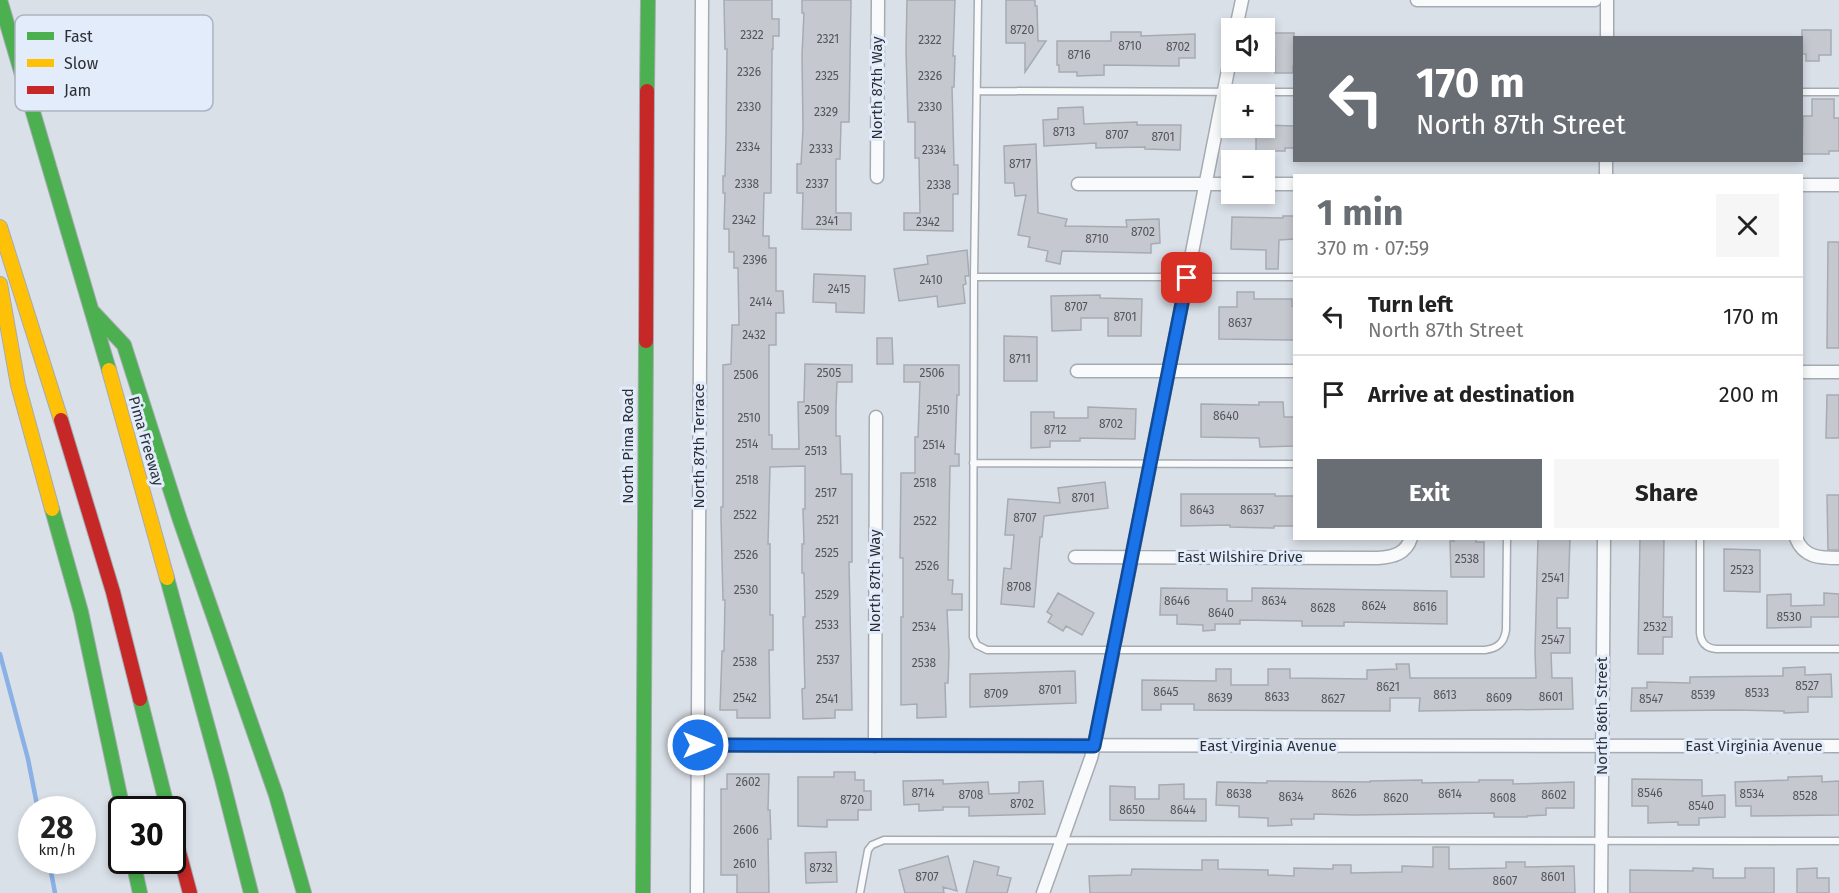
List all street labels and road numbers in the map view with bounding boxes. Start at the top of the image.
street label: North 87th Way [868,36,886,140]
street label: North 87th Terrace [690,383,708,509]
street label: North Pima Road [619,388,637,504]
street label: Pima Freeway [125,394,168,488]
street label: North 87th Way [866,529,884,633]
street label: East Wilshire Drive [1177,548,1303,566]
street label: North 86th Street [1593,656,1611,775]
street label: East Virginia Avenue [1199,737,1337,755]
street label: East Virginia Avenue [1685,737,1823,755]

